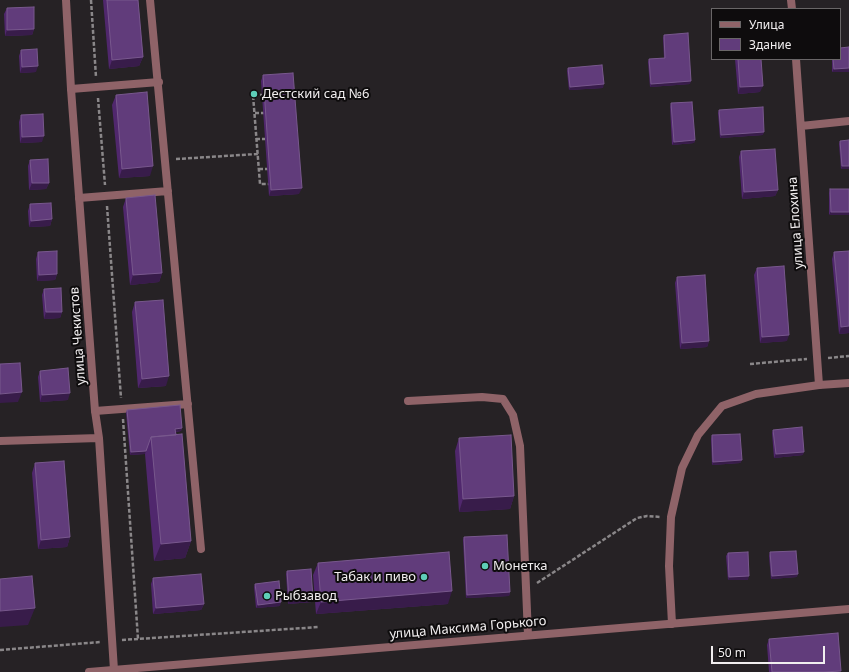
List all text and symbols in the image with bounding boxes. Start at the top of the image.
legend [711,8,841,60]
text: Улица [749,16,784,33]
text: Здание [749,36,791,53]
place label: Дестский сад №6 [262,86,369,102]
marker: Дестский сад №6 [249,89,259,99]
street label: улица Елохина [785,176,807,270]
street label: улица Чекистов [67,286,89,386]
place label: Монетка [493,558,547,574]
marker: Монетка [480,561,490,571]
place label: Табак и пиво [334,569,416,585]
marker: Табак и пиво [419,572,429,582]
place label: Рыбзавод [275,588,337,604]
marker: Рыбзавод [262,591,272,601]
street label: улица Максима Горького [389,613,547,643]
scale bar [713,638,827,664]
text: 50 m [718,644,746,661]

